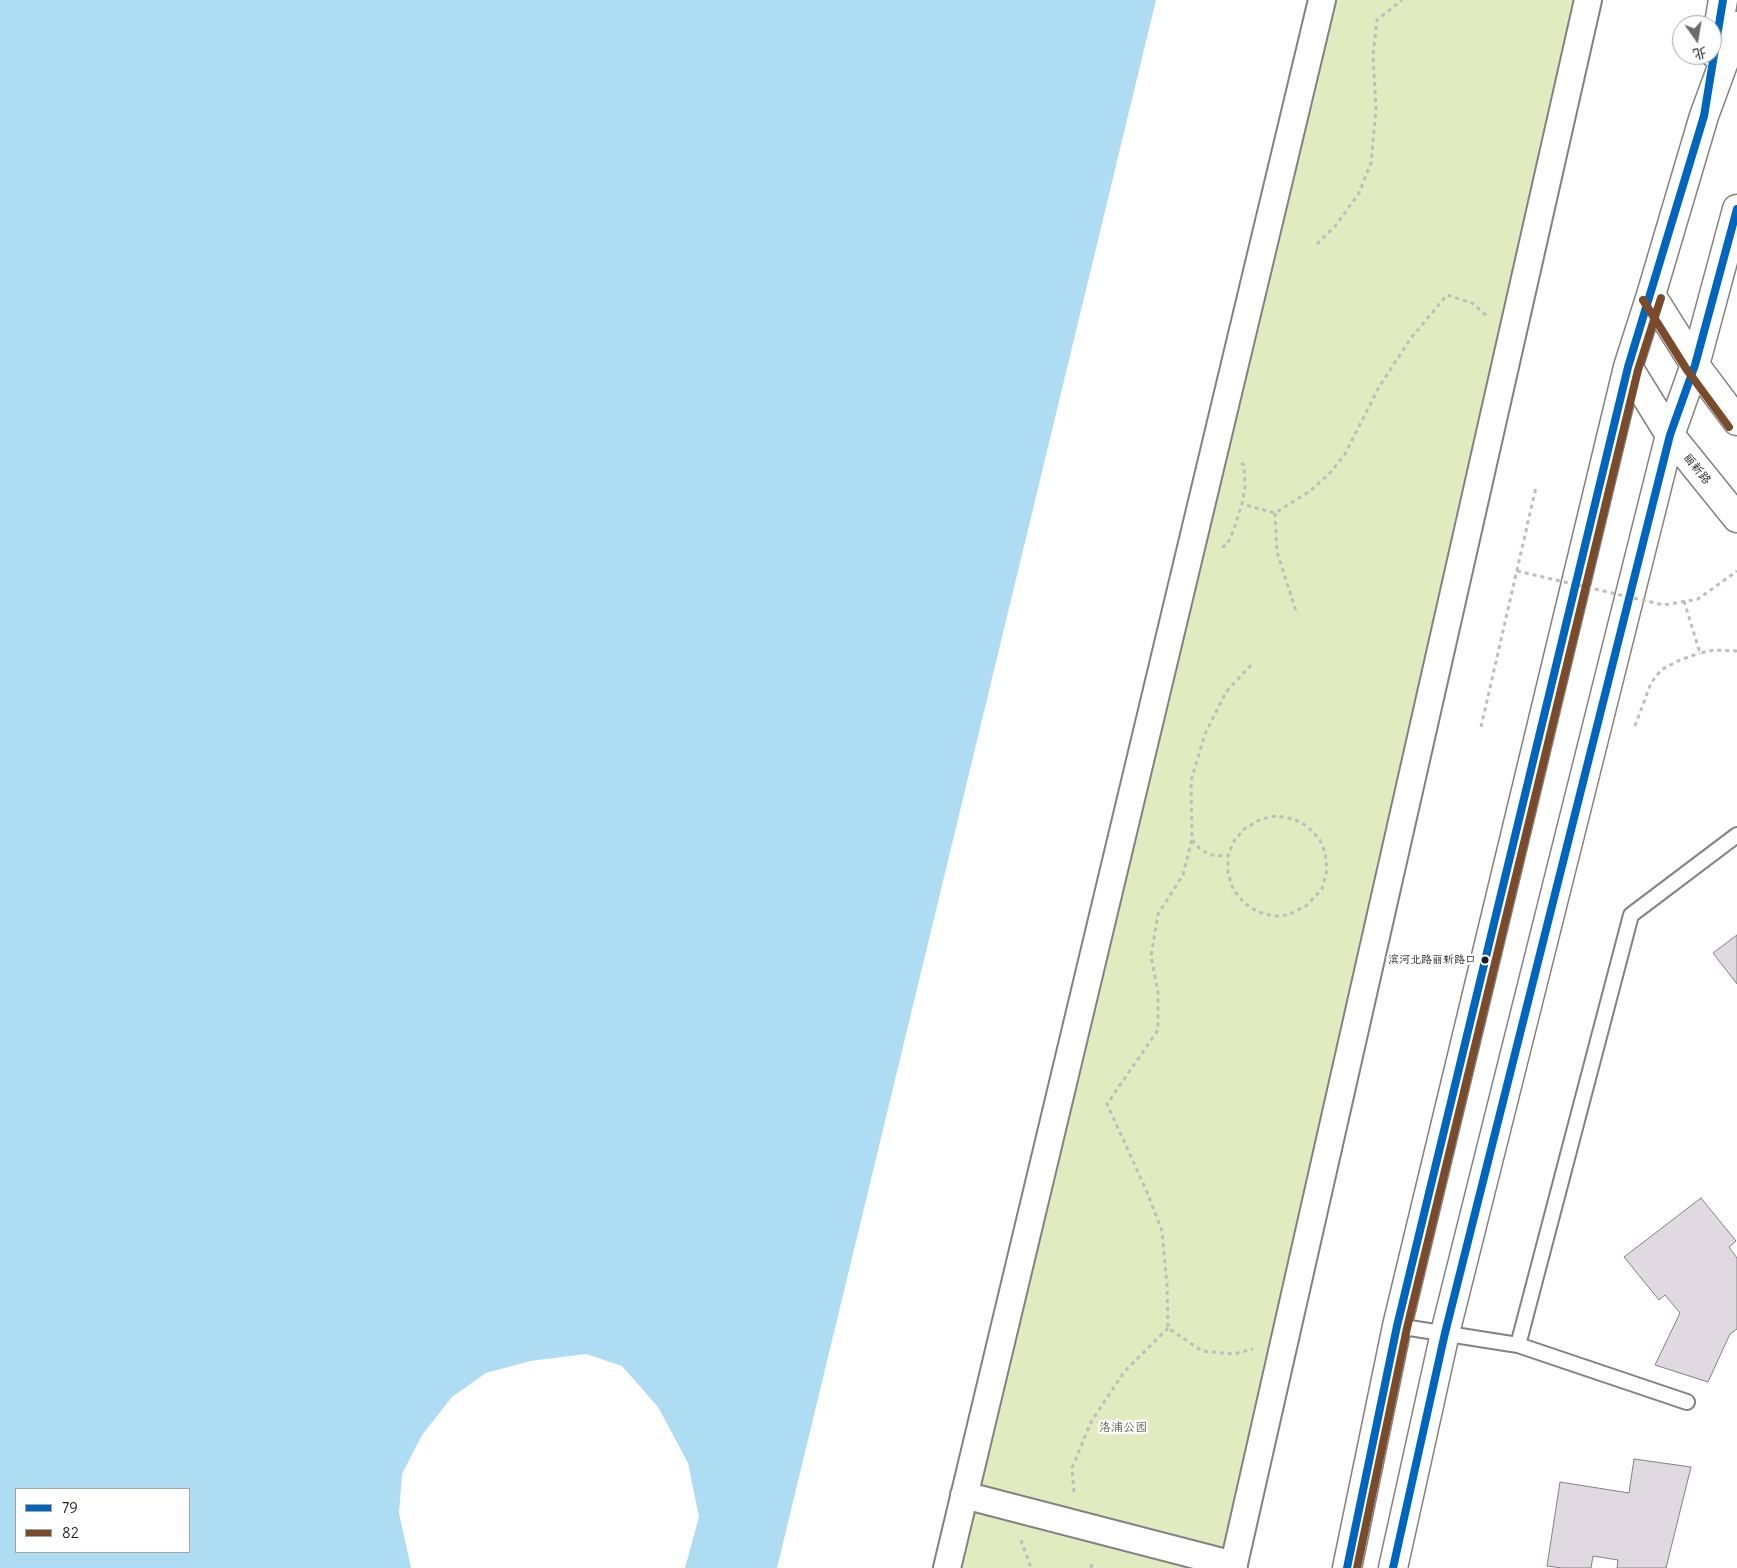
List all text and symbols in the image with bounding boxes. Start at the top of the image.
north arrow [1672,15,1722,65]
text: 北 [1691,43,1709,64]
street label: 丽新路 [1680,450,1714,488]
place label: 滨河北路丽新路口 [1388,953,1476,967]
marker: 滨河北路丽新路口 [1480,955,1490,965]
park label: 洛浦公园 [1099,1421,1147,1435]
legend [15,1488,190,1553]
text: 79 [62,1498,78,1517]
text: 82 [62,1523,79,1542]

